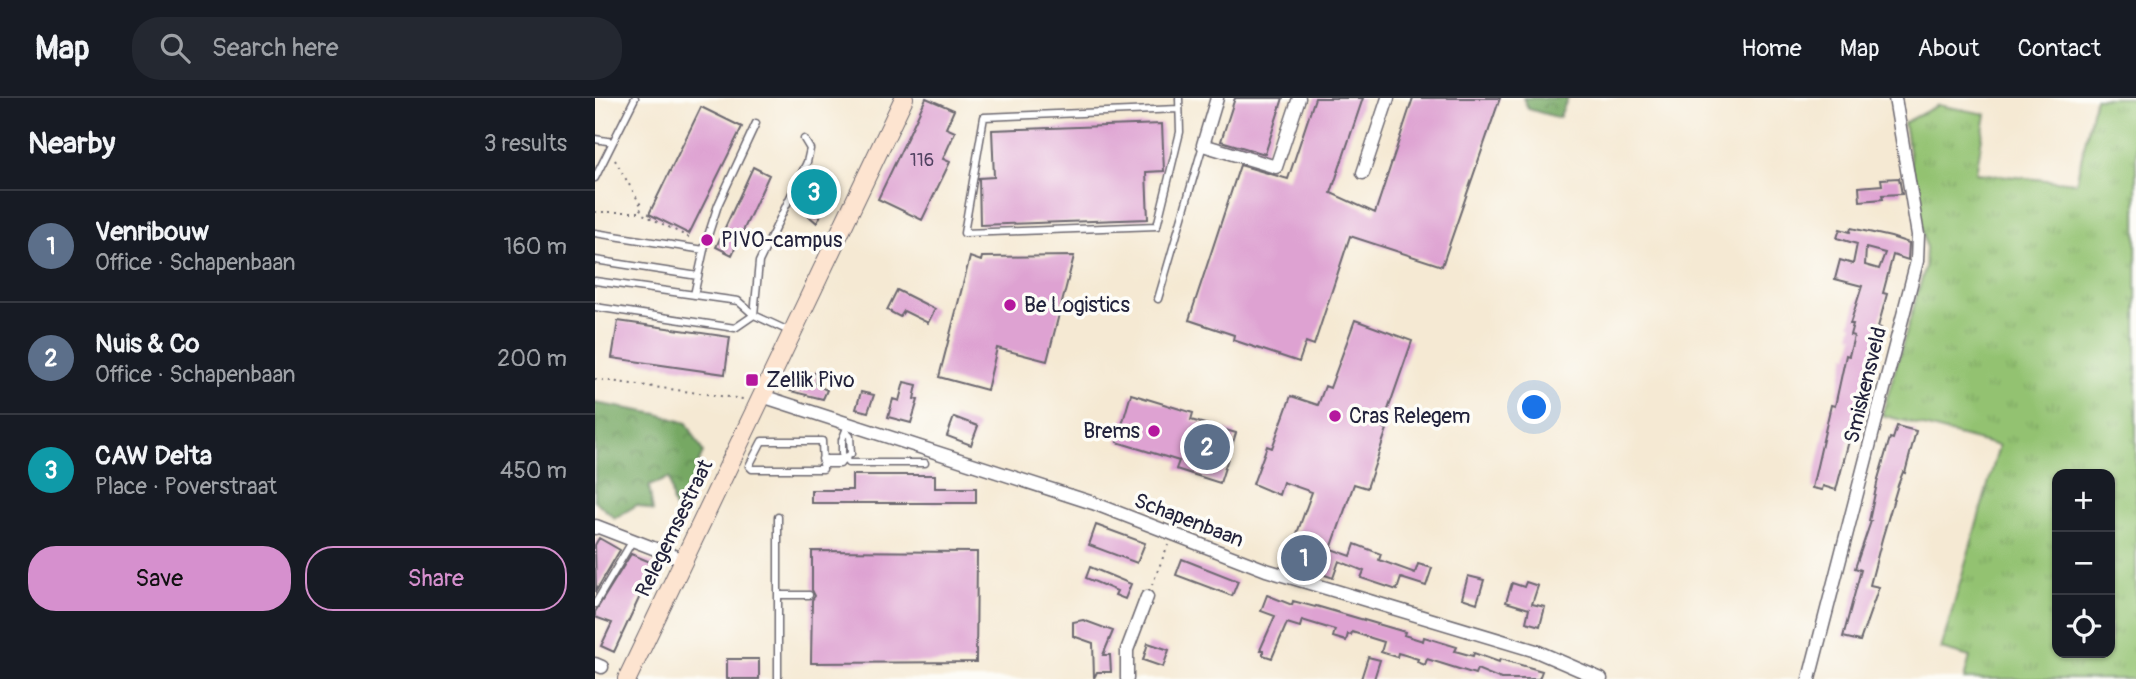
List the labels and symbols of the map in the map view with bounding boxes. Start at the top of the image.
house number: 116 [910,149,934,172]
pin: 3 [791,166,837,218]
place label: PIVO-campus [721,227,843,254]
marker: PIVO-campus [699,232,715,248]
place label: Be Logistics [1024,292,1130,319]
marker: Be Logistics [1002,297,1018,313]
street label: Smiskensveld [1838,324,1893,446]
place label: Zellik Pivo [766,367,854,394]
marker: Zellik Pivo [744,372,760,388]
your location [1517,390,1551,424]
place label: Cras Relegem [1349,403,1470,430]
marker: Cras Relegem [1327,408,1343,424]
place label: Brems [1083,418,1141,445]
pin: 2 [1184,421,1230,473]
marker: Brems [1146,423,1162,439]
street label: Relegemsestraat [630,455,720,601]
street label: Schapenbaan [1130,487,1248,554]
pin: 1 [1281,532,1327,584]

